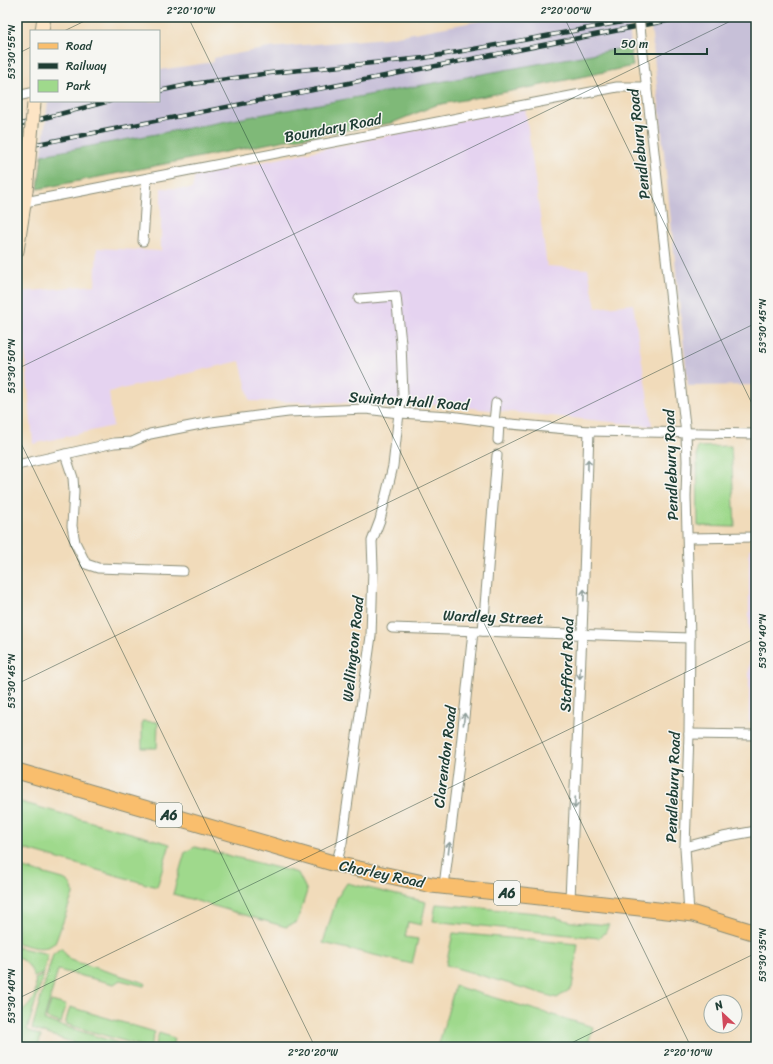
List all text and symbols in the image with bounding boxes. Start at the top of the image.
text: 2°20'10"W [167,2,215,20]
text: 2°20'00"W [541,2,591,20]
text: 53°30'55"N [3,25,21,79]
legend [30,30,160,102]
scale bar [615,30,707,56]
text: 50 m [621,33,648,55]
text: Road [66,35,93,57]
text: Railway [66,55,107,77]
text: Park [66,75,91,97]
street label: Pendlebury Road [620,86,658,201]
street label: Boundary Road [282,106,385,150]
text: 53°30'45"N [754,299,772,353]
text: 53°30'50"N [3,338,21,393]
street label: Swinton Hall Road [348,384,471,418]
street label: Pendlebury Road [656,408,686,521]
one-way arrow [585,459,592,472]
one-way arrow [580,589,587,602]
street label: Wellington Road [335,594,372,703]
street label: Wardley Street [442,602,544,632]
text: 53°30'40"N [754,613,772,669]
street label: Stafford Road [552,616,582,713]
text: 53°30'45"N [3,654,21,708]
one-way arrow [577,666,584,679]
street label: Clarendon Road [426,703,464,810]
one-way arrow [460,712,468,725]
street label: Pendlebury Road [658,730,688,843]
one-way arrow [571,796,578,809]
road number: A6 [156,803,182,827]
one-way arrow [445,842,453,855]
street label: Chorley Road [337,852,428,896]
road number: A6 [494,881,520,905]
text: 53°30'35"N [754,928,772,982]
text: 53°30'40"N [3,968,21,1024]
north arrow [703,994,743,1034]
text: N [710,995,727,1016]
text: 2°20'20"W [288,1044,338,1062]
text: 2°20'10"W [664,1044,712,1062]

